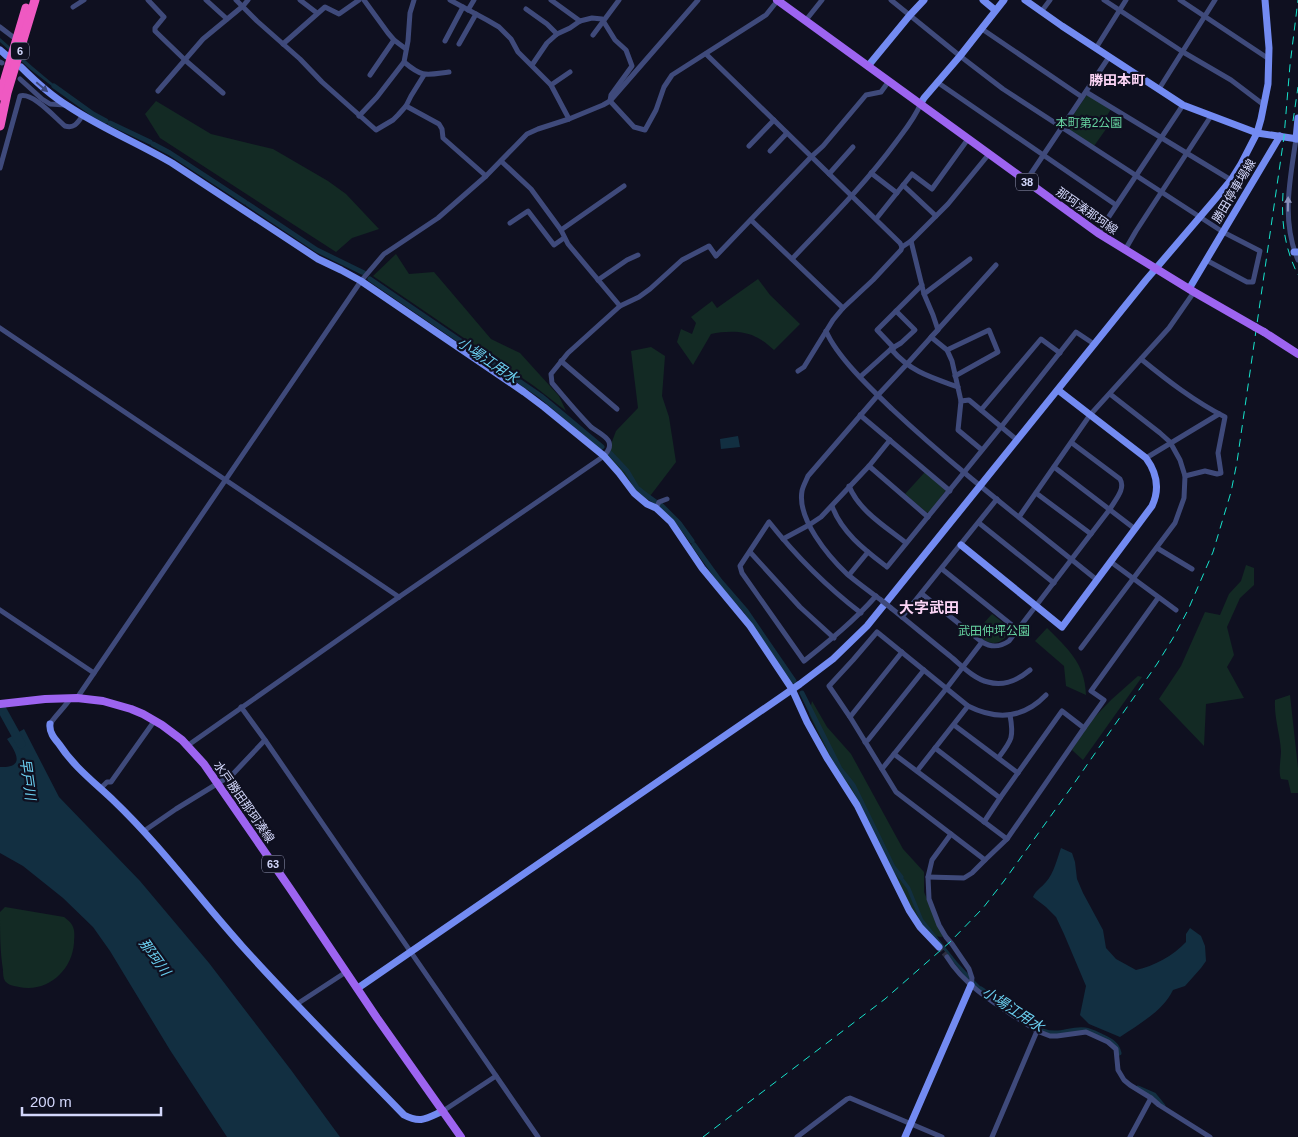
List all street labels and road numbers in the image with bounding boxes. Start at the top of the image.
road number: 6 [11,42,29,59]
street label: 勝田停車場線 [1209,157,1259,225]
road number: 38 [1016,173,1038,190]
street label: 那珂湊那珂線 [1053,185,1121,237]
street label: 水戸勝田那珂湊線 [211,759,277,845]
road number: 63 [262,856,284,872]

